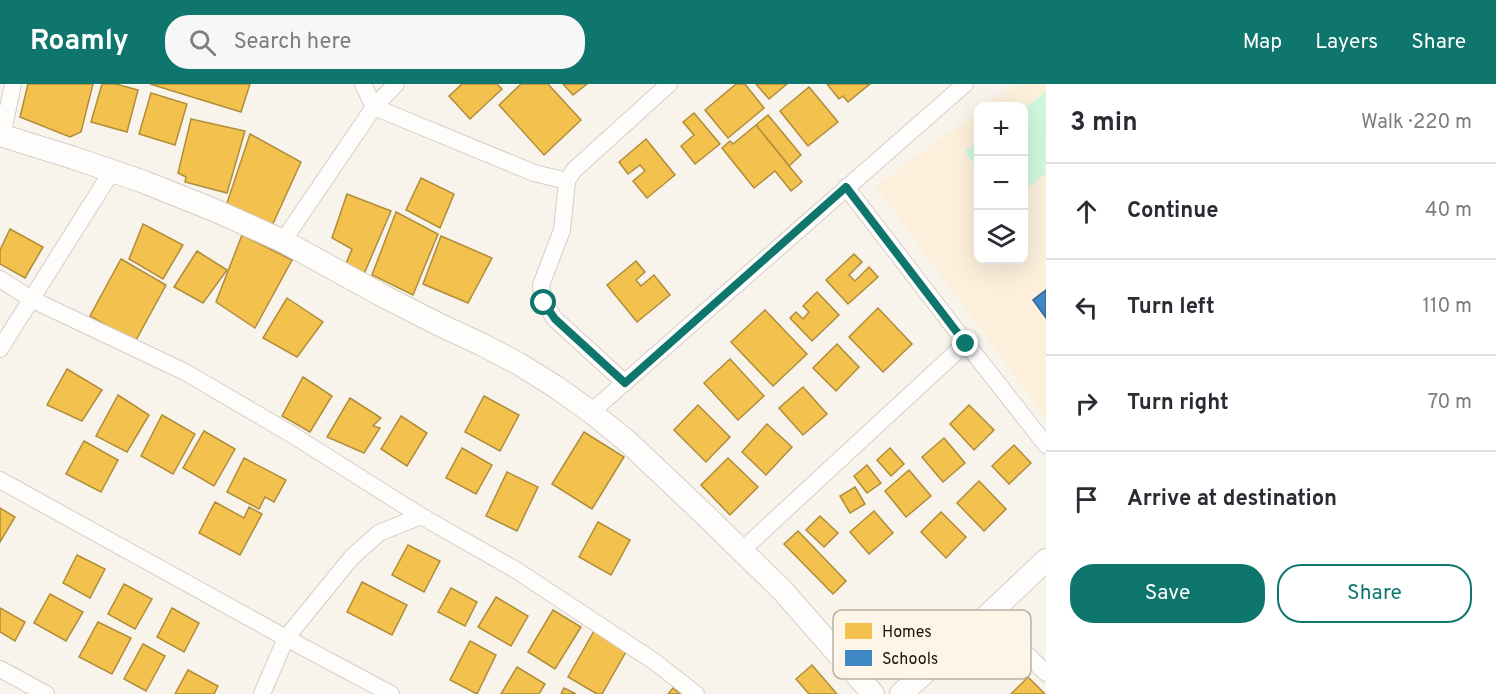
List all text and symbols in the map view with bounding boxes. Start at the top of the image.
search box [165,15,585,69]
text: Roamly [30,24,129,60]
icon: search [186,26,219,59]
text: Search here [234,29,351,56]
text: Map [1243,29,1282,56]
text: Layers [1315,29,1378,56]
text: Share [1411,29,1466,56]
map controls [974,102,1028,264]
button: + [974,102,1028,156]
text: 3 min [1070,107,1138,140]
text: Walk · 220 m [1361,110,1472,136]
button: − [974,156,1028,210]
icon: ahead [1070,195,1103,228]
text: Continue [1127,198,1218,225]
text: 40 m [1425,198,1472,224]
button: layers [974,210,1028,264]
route start [530,289,556,315]
icon: left [1070,291,1103,324]
text: Turn left [1127,294,1215,321]
text: 110 m [1423,294,1472,320]
route end [952,330,978,356]
icon: right [1070,387,1103,420]
text: Turn right [1127,390,1229,417]
text: 70 m [1428,390,1472,416]
icon: arrive [1070,483,1103,516]
text: Arrive at destination [1127,486,1337,513]
button: Save [1070,564,1265,623]
button: Share [1277,564,1472,623]
legend [833,610,1031,679]
text: Homes [882,623,932,643]
text: Schools [882,650,938,670]

